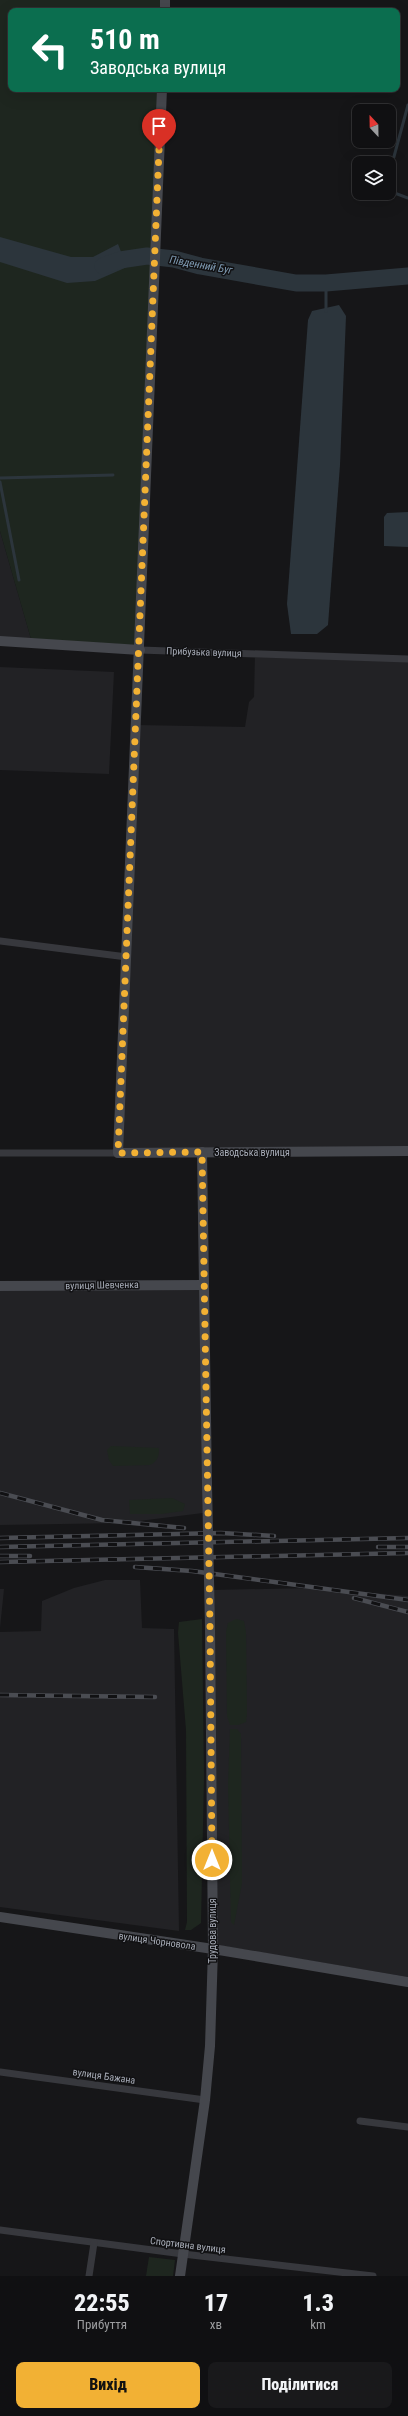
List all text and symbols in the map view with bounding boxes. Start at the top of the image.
text: 510 m [90,23,160,56]
icon: left [24,24,76,76]
text: Заводська вулиця [90,57,226,78]
north arrow [352,104,396,148]
map controls [352,104,396,200]
pin [142,109,176,150]
icon: arrive [148,115,170,137]
button: layers [352,156,396,200]
water label: Південний Буг [168,253,235,277]
street label: Прибузька вулиця [166,645,242,659]
street label: Заводська вулиця [214,1147,290,1158]
street label: вулиця Шевченка [65,1279,139,1291]
position arrow [191,1839,233,1881]
street label: Трудова вулиця [207,1898,218,1964]
street label: вулиця Чорновола [118,1930,196,1952]
street label: вулиця Бажана [72,2066,136,2086]
street label: Спортивна вулиця [150,2235,227,2255]
text: 22:55 [74,2289,130,2317]
text: 17 [204,2289,228,2317]
text: 1.3 [302,2289,334,2317]
text: Прибуття [77,2317,127,2332]
text: хв [210,2317,222,2332]
text: km [310,2317,326,2332]
button: Вихід [16,2362,200,2408]
button: Поділитися [208,2362,392,2408]

